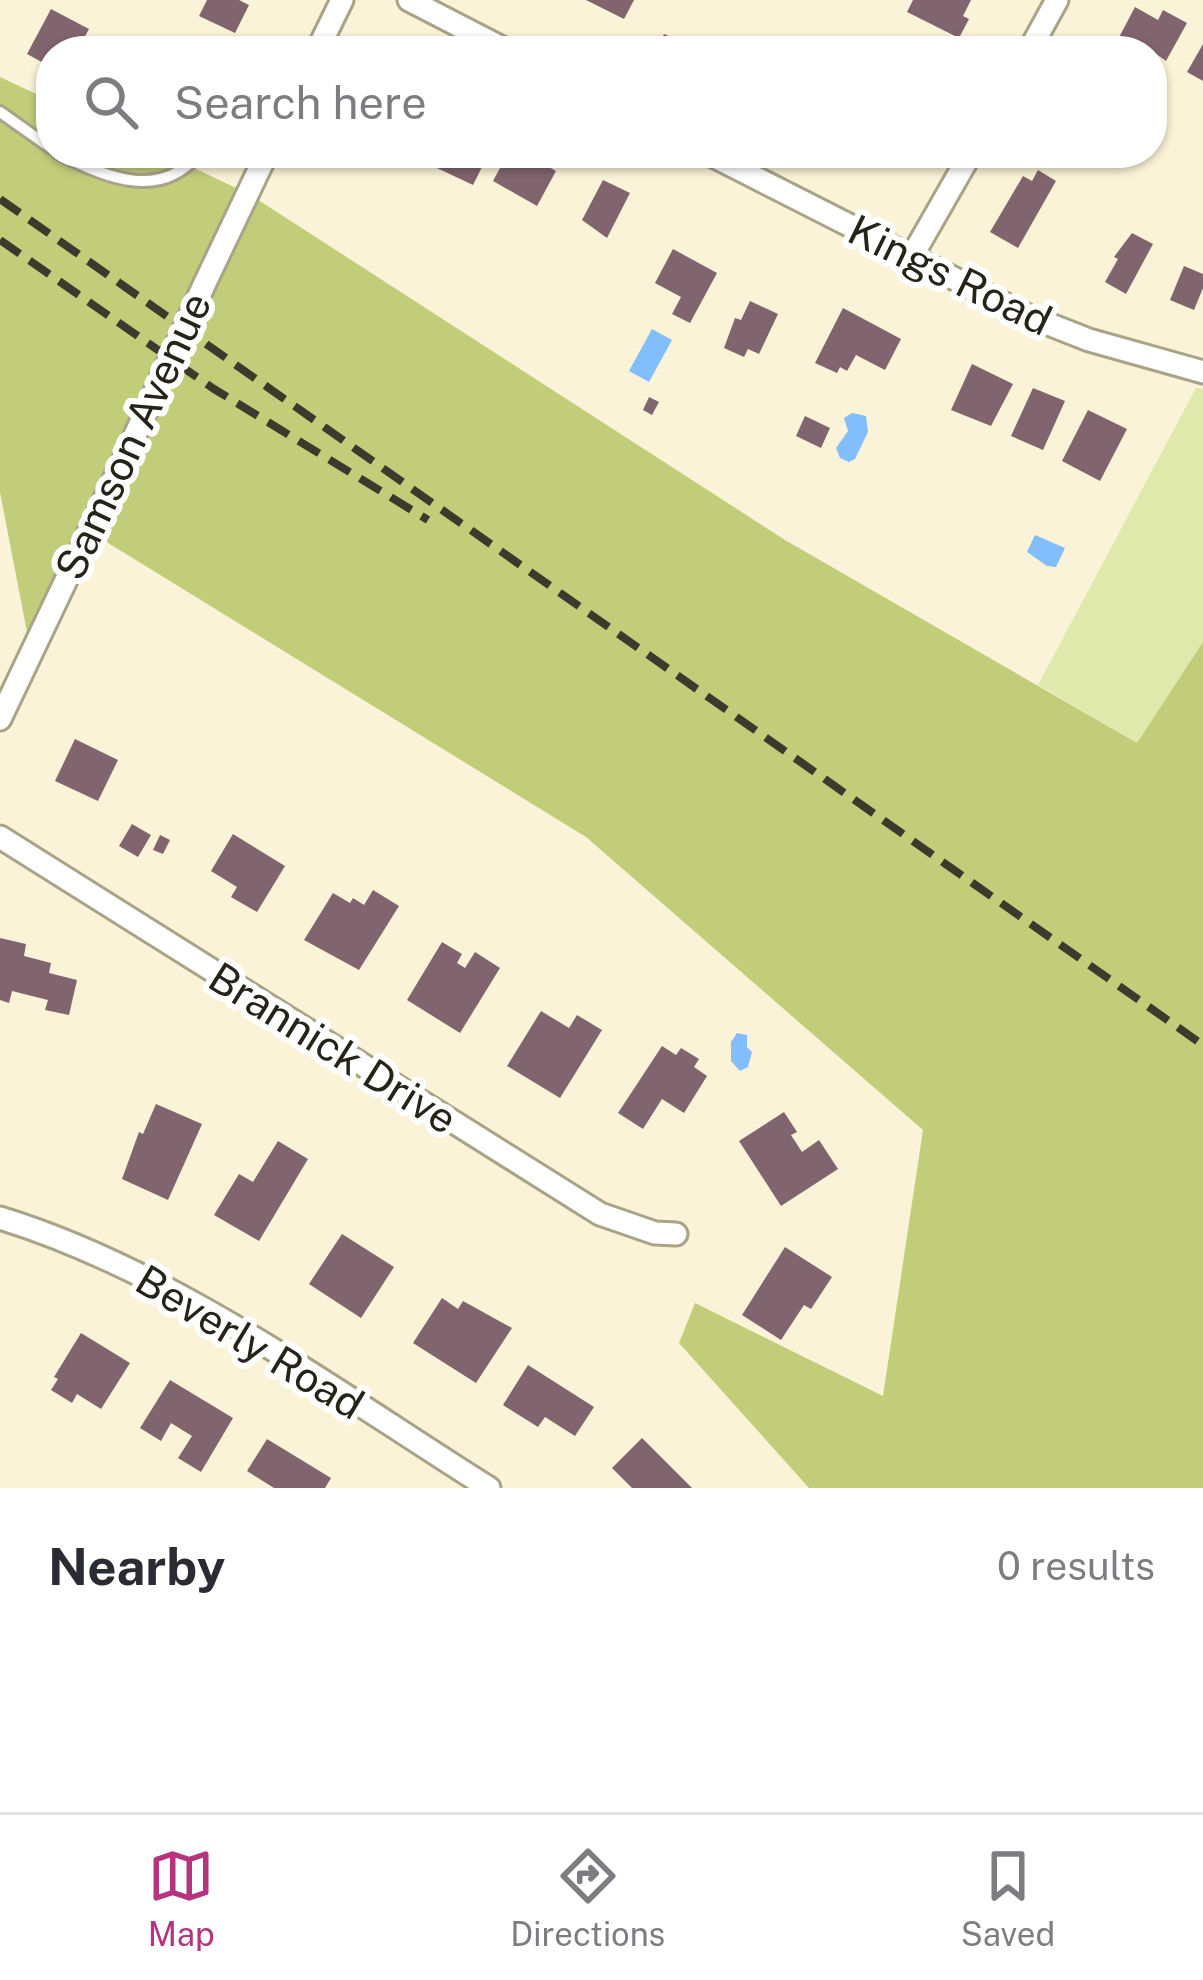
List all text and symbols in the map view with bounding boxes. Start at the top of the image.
search box [36,36,1167,168]
icon: search [78,69,144,135]
text: Search here [174,76,427,129]
street label: Kings Road [841,204,1060,345]
street label: Samson Avenue [45,284,220,587]
street label: Brannick Drive [200,952,466,1143]
street label: Beverly Road [128,1255,373,1429]
text: Nearby [48,1537,225,1596]
text: 0 results [997,1543,1155,1589]
tab: Map [148,1843,215,1953]
tab: Directions [510,1843,665,1953]
tab: Saved [961,1843,1055,1953]

